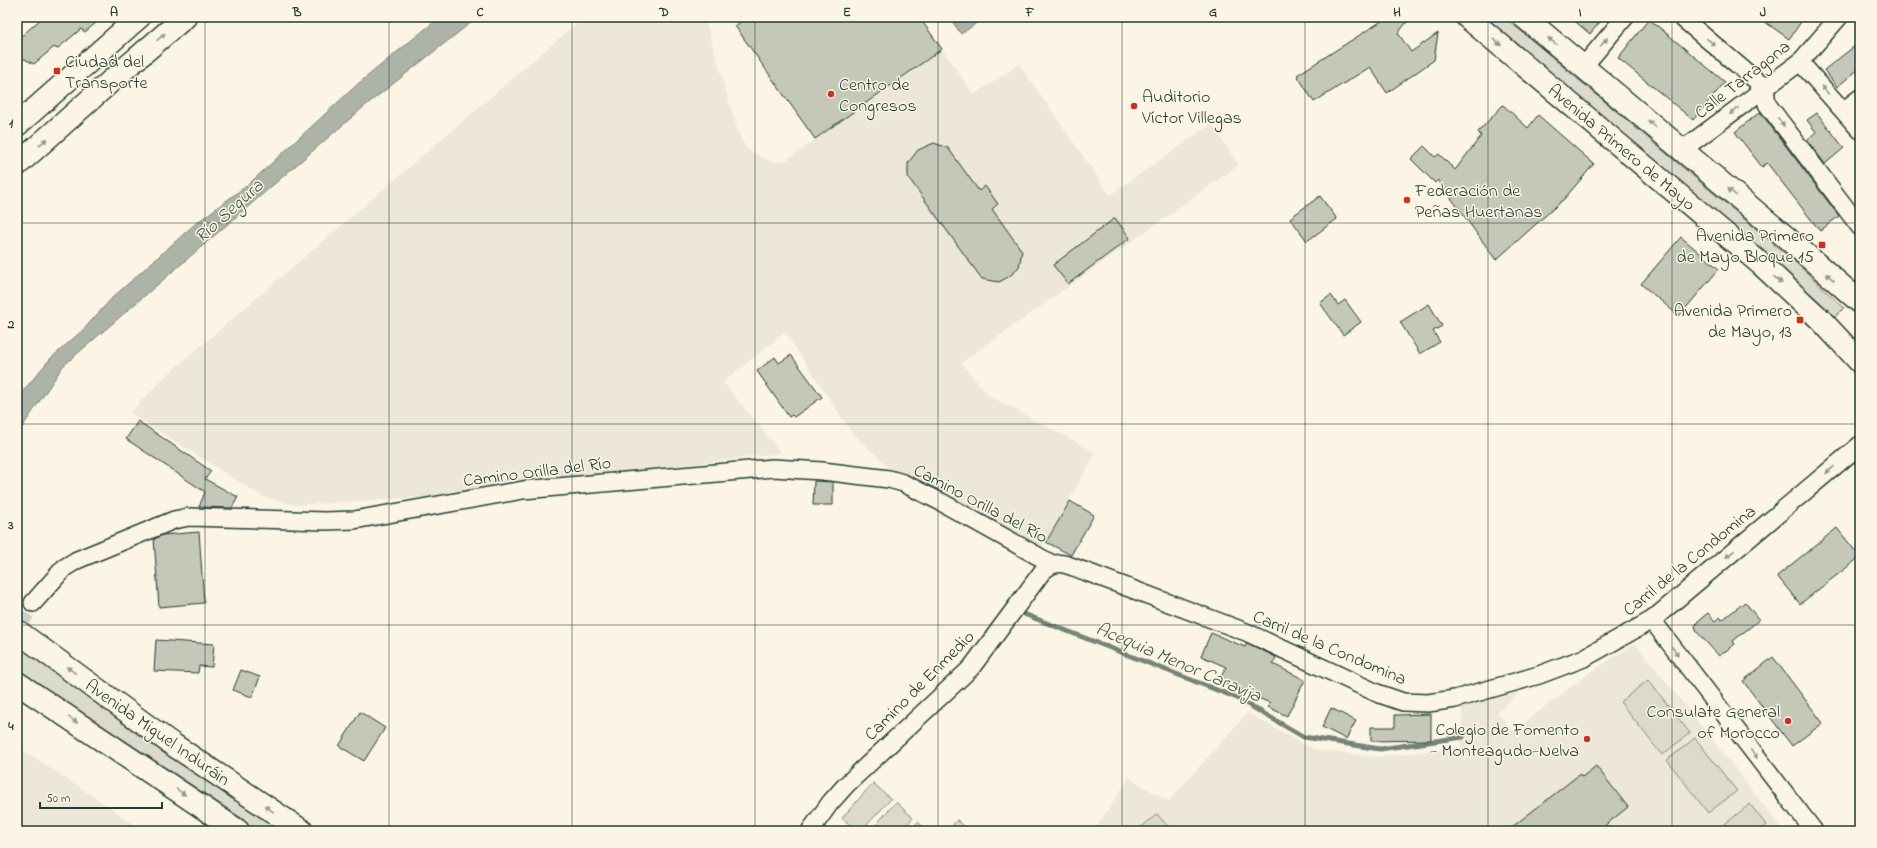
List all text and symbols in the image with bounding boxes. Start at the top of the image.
text: A [110,3,118,22]
text: B [292,3,302,22]
text: C [476,3,484,22]
text: D [658,3,669,22]
text: E [843,3,851,22]
text: F [1025,3,1035,22]
text: G [1209,3,1217,22]
text: H [1393,3,1401,22]
text: I [1578,3,1582,22]
text: J [1760,3,1766,22]
one-way arrow [156,33,167,42]
street label: Calle Tarragona [1690,35,1797,127]
one-way arrow [1547,36,1558,45]
one-way arrow [1599,36,1608,47]
one-way arrow [1492,38,1502,47]
one-way arrow [1705,38,1716,47]
place label: Ciudad del Transporte [65,50,148,97]
marker: Ciudad del Transporte [52,66,62,76]
place label: Centro de Congresos [839,73,917,121]
street label: Avenida Primero de Mayo [1541,79,1700,218]
place label: Auditorio Víctor Villegas [1141,85,1242,133]
one-way arrow [1821,85,1830,95]
marker: Centro de Congresos [826,89,836,99]
marker: Auditorio Víctor Villegas [1129,101,1139,111]
one-way arrow [1729,107,1739,115]
text: 1 [9,114,14,133]
one-way arrow [1777,117,1785,128]
one-way arrow [1646,120,1657,129]
one-way arrow [38,137,48,147]
water label: Río Segura [189,173,271,251]
place label: Federación de Peñas Huertanas [1414,179,1543,226]
one-way arrow [1726,187,1737,196]
marker: Federación de Peñas Huertanas [1402,195,1412,205]
place label: Avenida Primero de Mayo Bloque 15 [1677,224,1814,271]
marker: Avenida Primero de Mayo Bloque 15 [1817,240,1827,250]
one-way arrow [1825,272,1835,281]
one-way arrow [1773,275,1783,284]
place label: Avenida Primero de Mayo, 13 [1674,299,1792,346]
text: 2 [7,315,15,334]
marker: Avenida Primero de Mayo, 13 [1795,315,1805,325]
street label: Camino Orilla del Río [462,451,613,495]
street label: Camino Orilla del Río [908,458,1052,551]
one-way arrow [1825,466,1835,475]
street label: Carril de la Condomina [1618,500,1762,624]
text: 3 [7,516,14,535]
one-way arrow [1725,549,1736,558]
street label: Carril de la Condomina [1248,605,1410,693]
water label: Acequia Menor Caravija [1091,616,1266,711]
street label: Camino de Enmedio [859,625,981,747]
one-way arrow [1671,646,1679,657]
one-way arrow [66,666,77,674]
street label: Avenida Miguel Induráin [79,674,235,794]
place label: Consulate General of Morocco [1647,700,1780,747]
one-way arrow [68,716,78,724]
marker: Consulate General of Morocco [1783,716,1793,726]
text: 4 [7,717,14,736]
place label: Colegio de Fomento - Monteagudo-Nelva [1430,718,1579,766]
marker: Colegio de Fomento - Monteagudo-Nelva [1582,734,1592,744]
one-way arrow [1750,749,1758,760]
scale bar [40,784,162,810]
one-way arrow [176,788,186,796]
text: 50 m [46,790,70,808]
one-way arrow [263,806,275,813]

